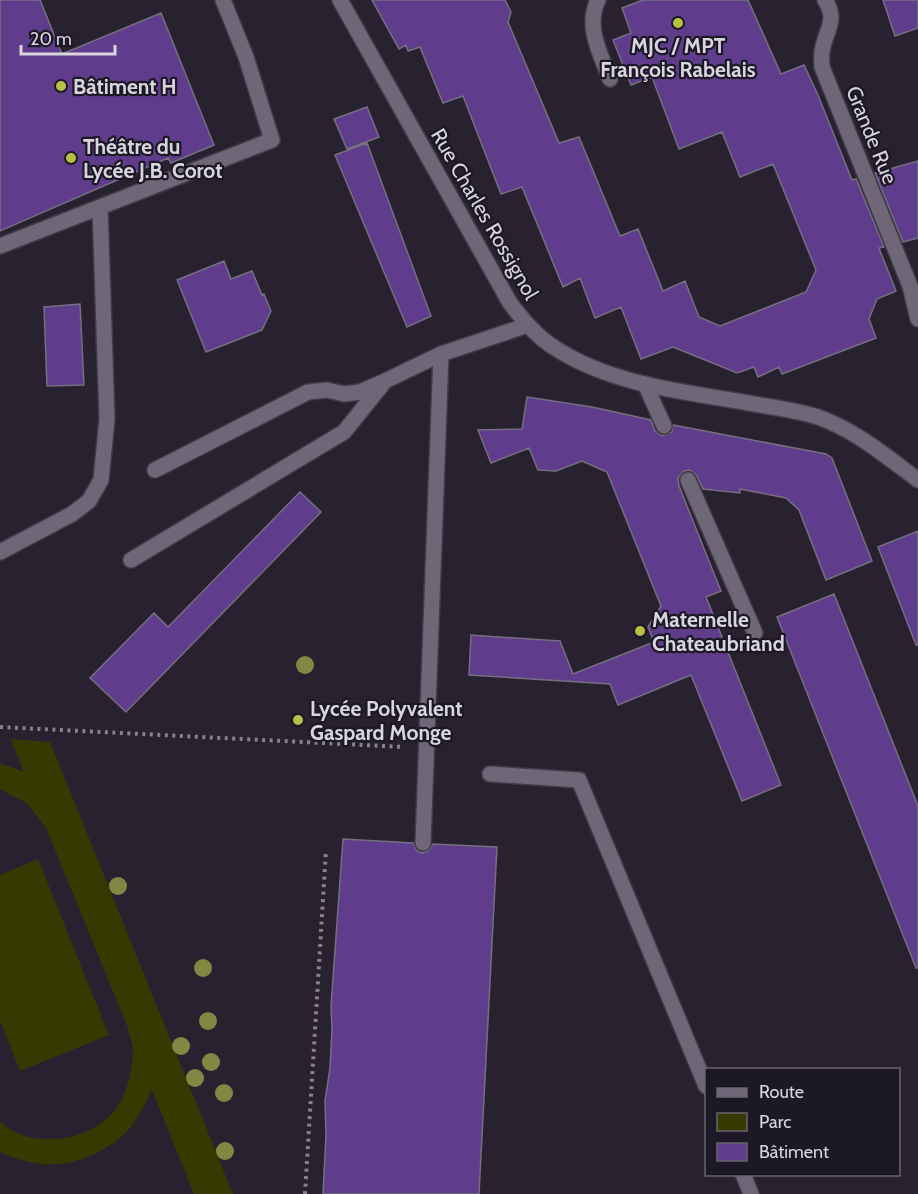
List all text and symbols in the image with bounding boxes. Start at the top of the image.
marker: MJC / MPT François Rabelais [671,16,685,30]
scale bar [21,18,116,56]
text: 20 m [30,28,72,50]
place label: MJC / MPT François Rabelais [600,33,756,82]
place label: Bâtiment H [73,74,177,99]
marker: Bâtiment H [54,79,68,93]
street label: Grande Rue [841,82,903,188]
street label: Rue Charles Rossignol [426,124,544,304]
place label: Théâtre du Lycée J.B. Corot [83,134,222,183]
marker: Théâtre du Lycée J.B. Corot [64,151,78,165]
place label: Maternelle Chateaubriand [652,607,785,656]
marker: Maternelle Chateaubriand [633,624,647,638]
place label: Lycée Polyvalent Gaspard Monge [310,696,463,745]
marker: Lycée Polyvalent Gaspard Monge [291,713,305,727]
legend [705,1068,900,1176]
text: Route [759,1081,804,1103]
text: Parc [759,1111,791,1133]
text: Bâtiment [759,1141,829,1163]

